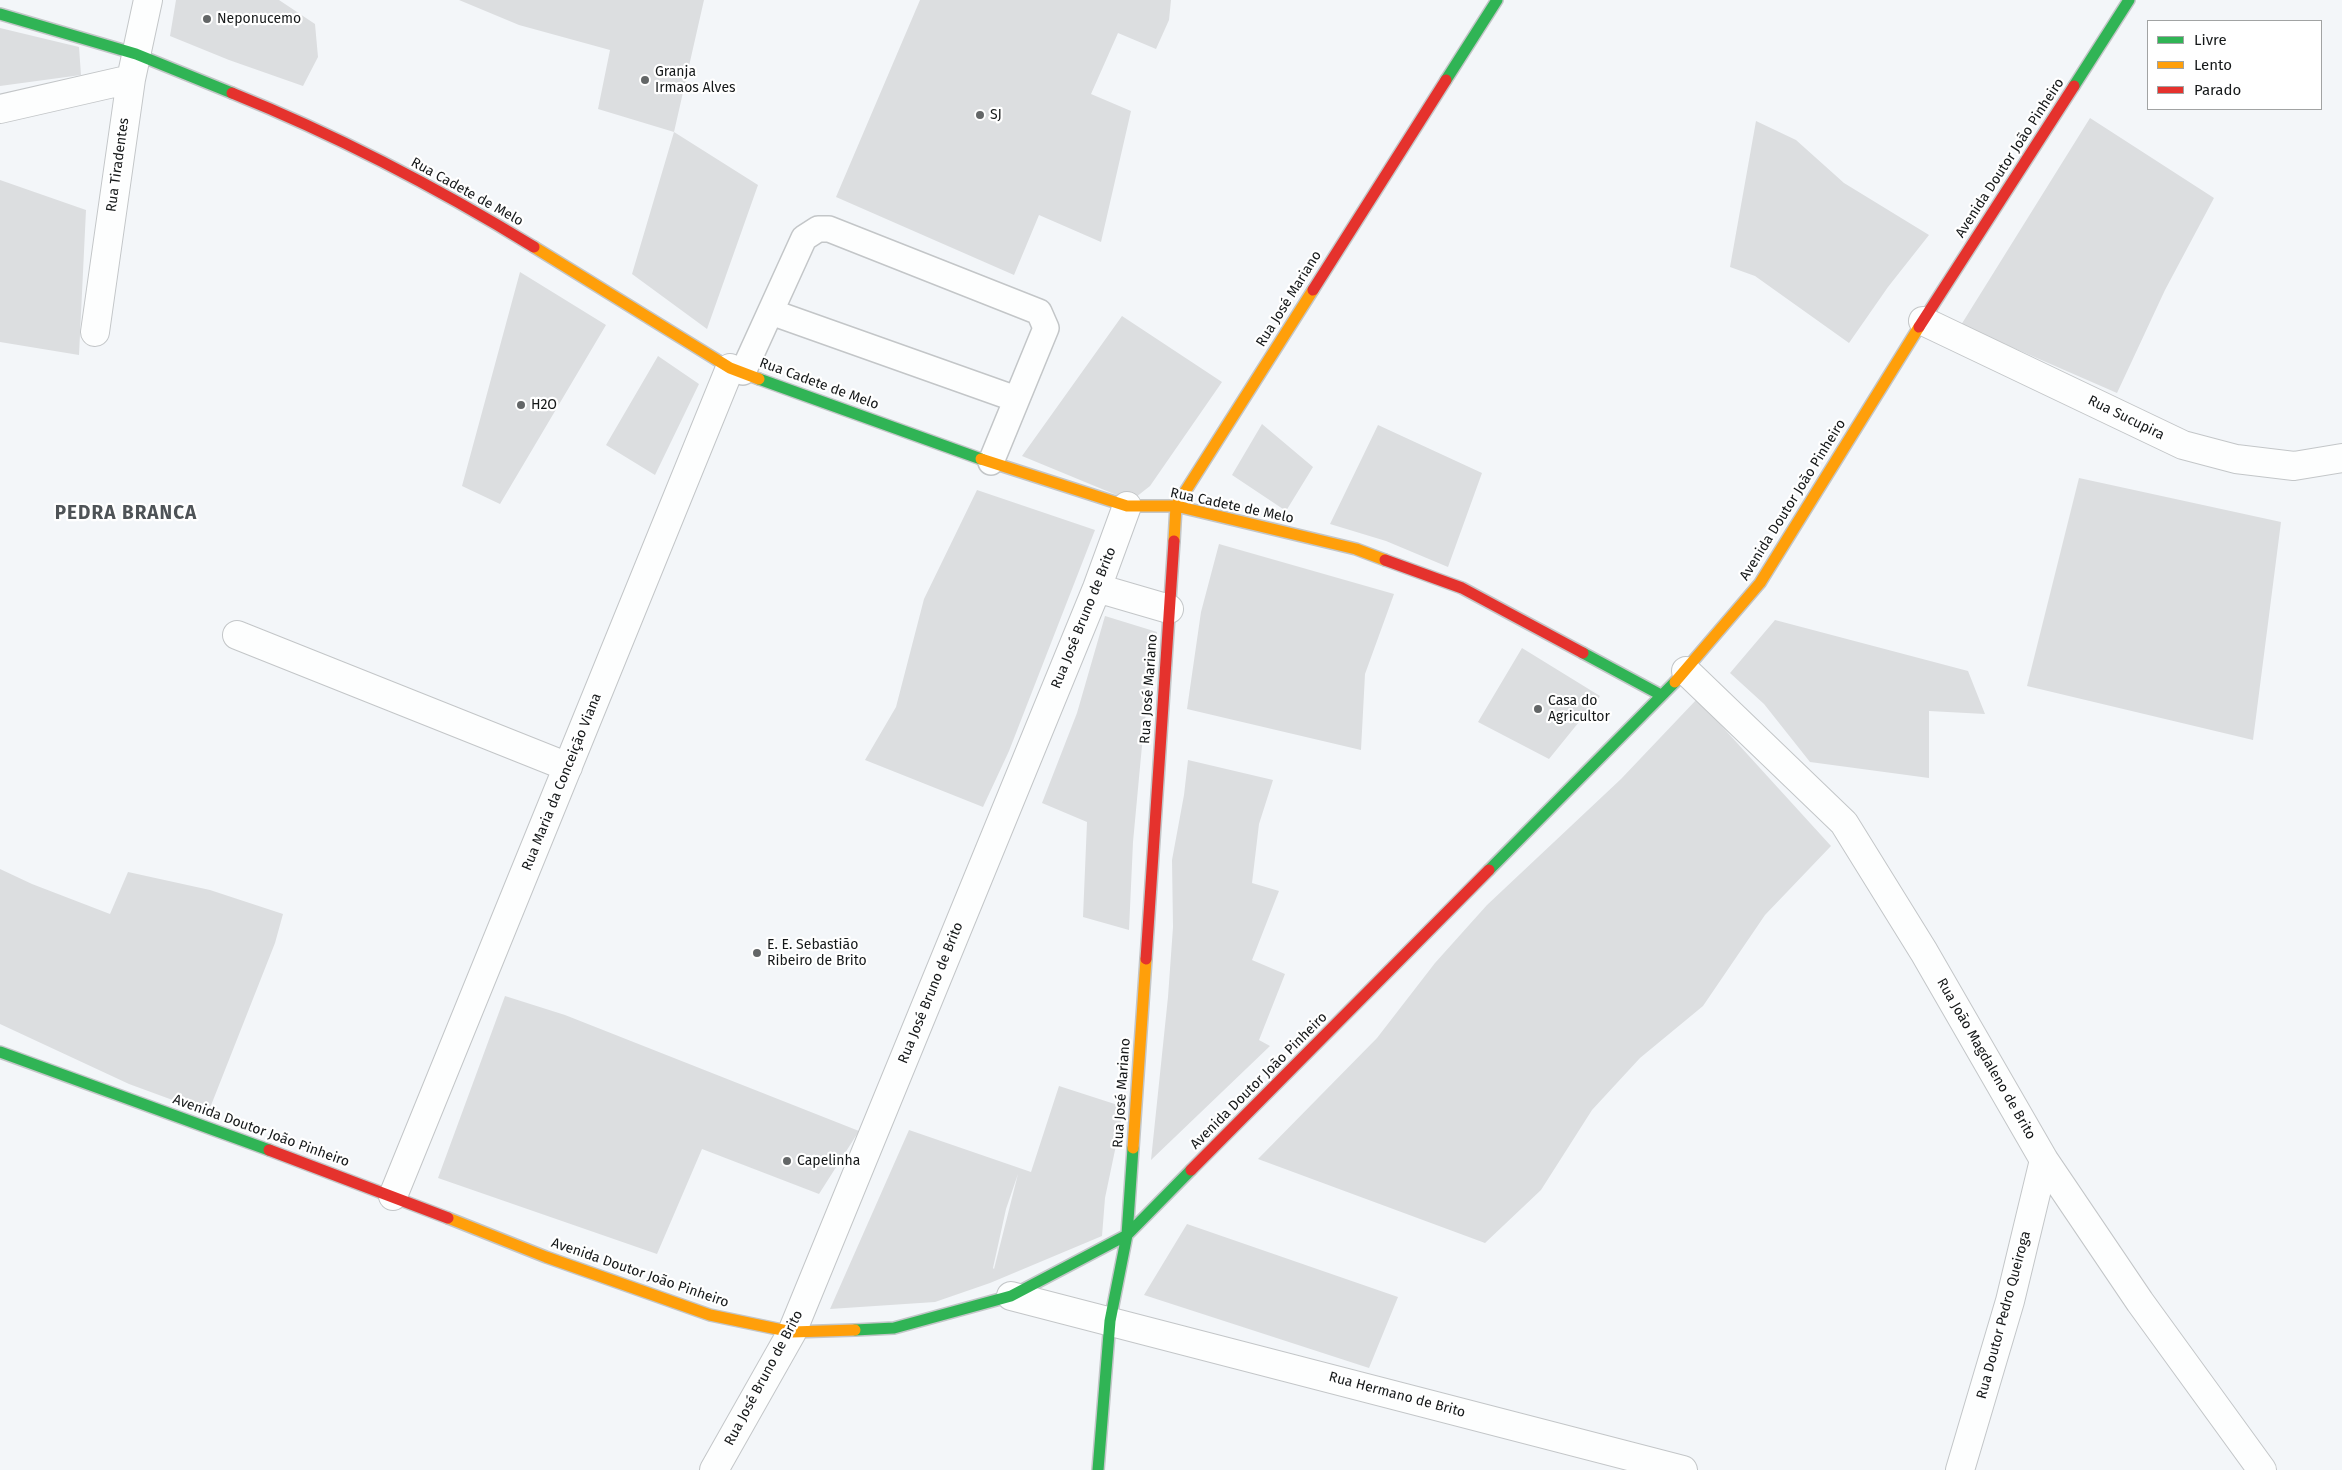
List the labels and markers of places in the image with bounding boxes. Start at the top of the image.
place label: Neponucemo [217,11,301,27]
marker: Neponucemo [201,13,213,25]
place label: Granja Irmaos Alves [655,64,736,96]
marker: Granja Irmaos Alves [639,74,651,86]
place label: SJ [990,107,1002,123]
marker: SJ [974,109,986,121]
place label: H2O [531,397,557,413]
marker: H2O [515,399,527,411]
place label: Casa do Agricultor [1548,693,1610,726]
marker: Casa do Agricultor [1532,703,1544,715]
place label: E. E. Sebastião Ribeiro de Brito [767,937,867,970]
marker: E. E. Sebastião Ribeiro de Brito [751,947,763,959]
place label: Capelinha [797,1153,860,1169]
marker: Capelinha [781,1155,793,1167]

